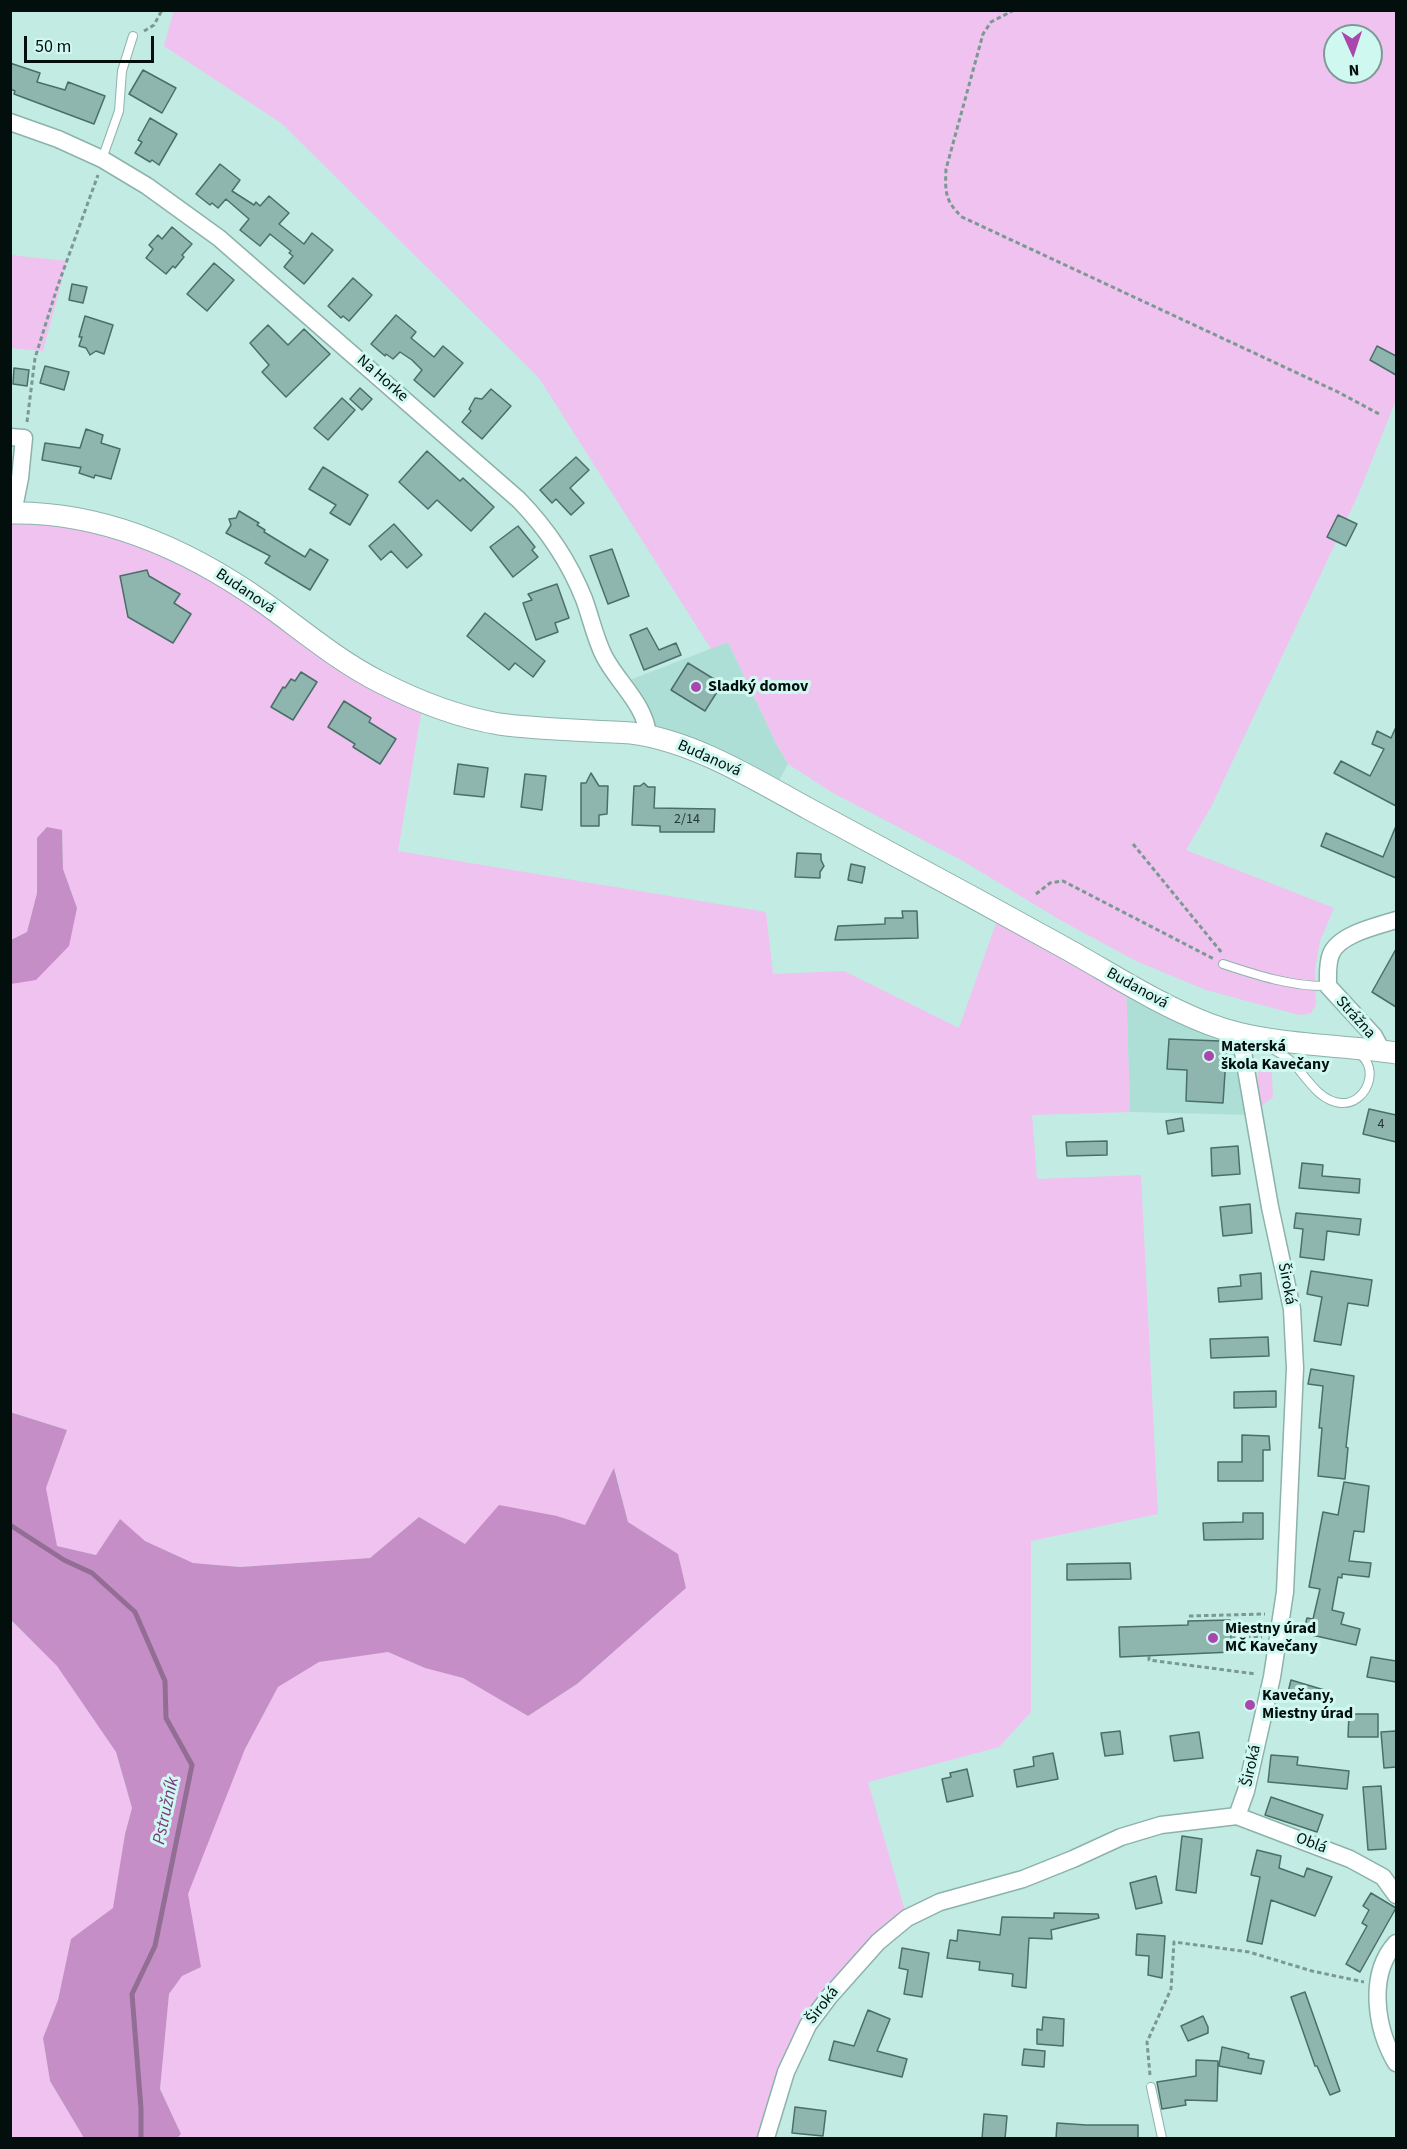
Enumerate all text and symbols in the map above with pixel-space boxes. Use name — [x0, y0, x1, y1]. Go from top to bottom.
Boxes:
scale bar — [27, 24, 158, 62]
north arrow — [1323, 24, 1383, 84]
text: 50 m — [35, 34, 71, 59]
text: N — [1348, 59, 1360, 81]
street label: Na Horke — [352, 351, 412, 407]
street label: Budanová — [212, 565, 278, 619]
place label: Sladký domov — [708, 677, 808, 697]
marker: Sladký domov — [689, 680, 703, 694]
street label: Budanová — [674, 736, 744, 782]
house number: 2/14 — [674, 812, 700, 828]
street label: Budanová — [1103, 964, 1171, 1014]
street label: Strážna — [1331, 993, 1379, 1043]
place label: Materská škola Kavečany — [1221, 1037, 1330, 1075]
marker: Materská škola Kavečany — [1202, 1049, 1216, 1063]
house number: 4 — [1378, 1117, 1384, 1133]
street label: Široká — [1273, 1261, 1299, 1307]
place label: Miestny úrad MČ Kavečany — [1225, 1619, 1318, 1657]
marker: Miestny úrad MČ Kavečany — [1206, 1631, 1220, 1645]
place label: Kavečany, Miestny úrad — [1262, 1686, 1353, 1724]
marker: Kavečany, Miestny úrad — [1243, 1698, 1257, 1712]
street label: Široká — [1238, 1743, 1266, 1789]
water label: Pstružník — [149, 1775, 185, 1847]
street label: Oblá — [1293, 1829, 1329, 1859]
street label: Široká — [802, 1983, 844, 2029]

